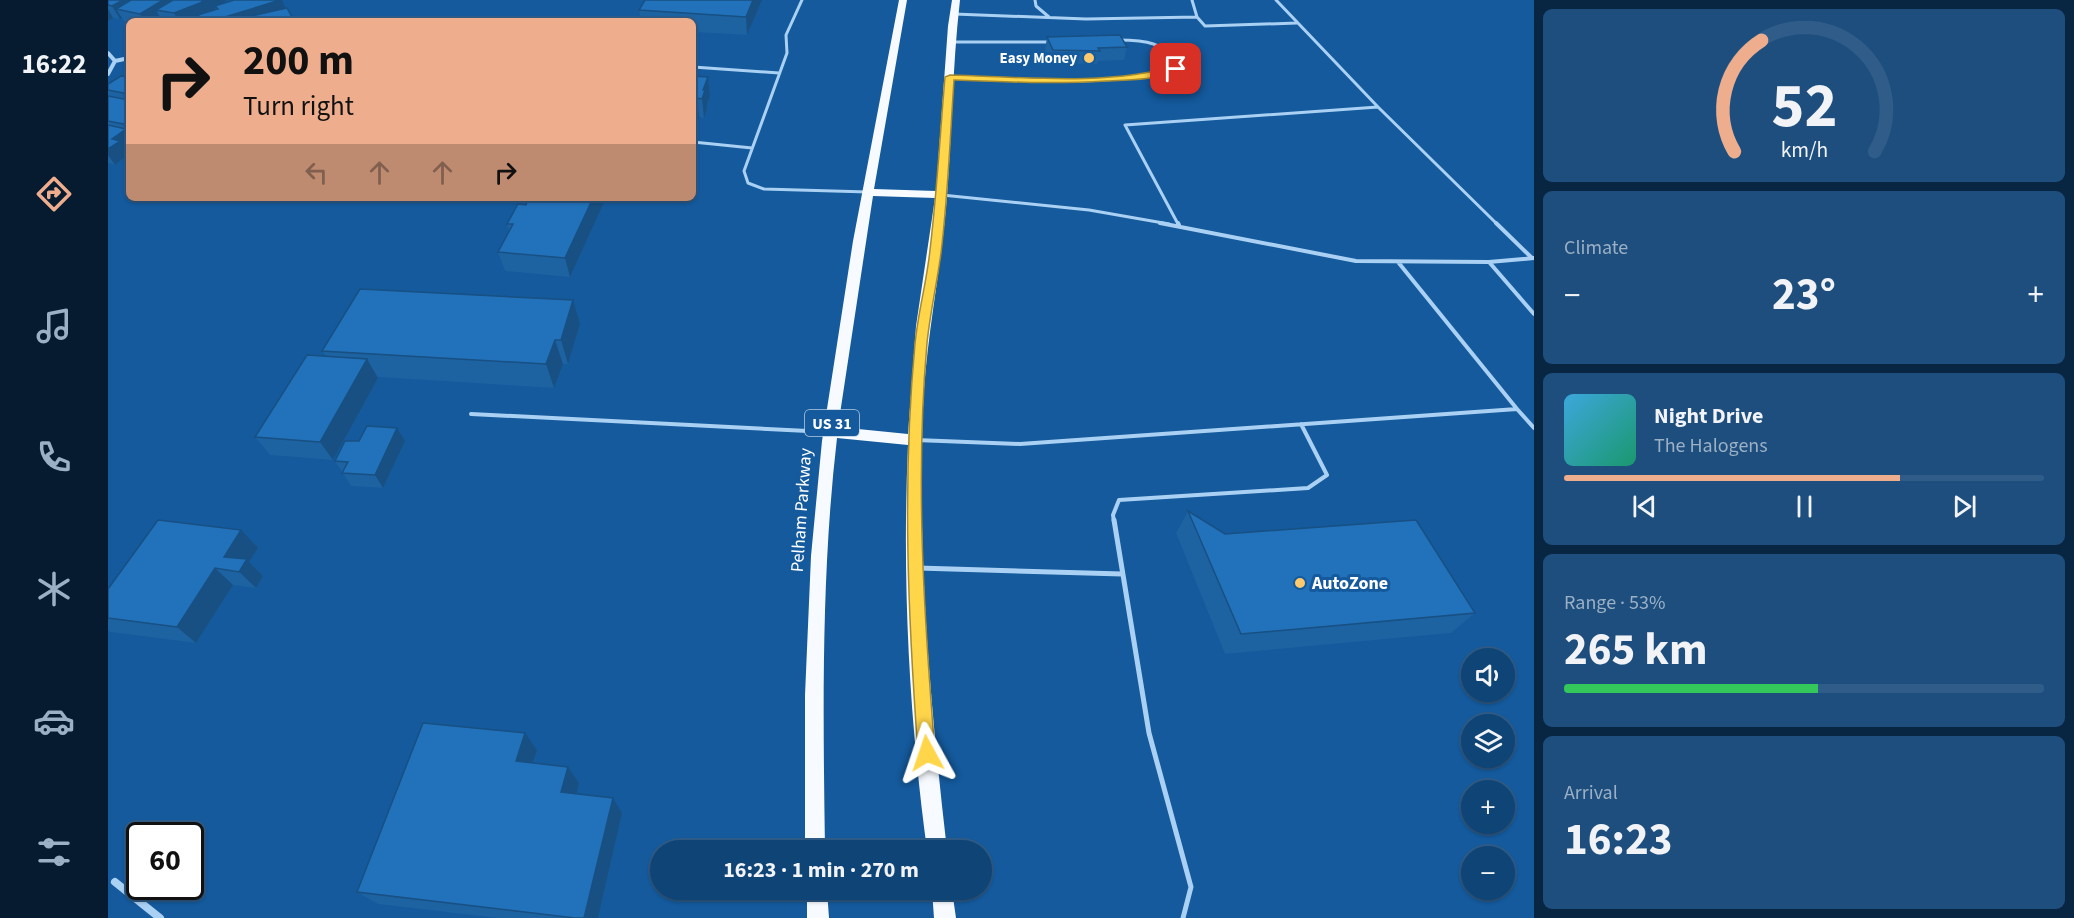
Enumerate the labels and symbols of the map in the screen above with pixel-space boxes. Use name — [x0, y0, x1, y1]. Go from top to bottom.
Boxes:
pin — [1150, 43, 1201, 94]
place label: Easy Money — [1000, 48, 1077, 69]
marker: Easy Money — [1082, 51, 1096, 65]
road number: US 31 — [805, 410, 859, 436]
street label: Pelham Parkway — [785, 446, 818, 573]
place label: AutoZone — [1311, 571, 1388, 596]
marker: AutoZone — [1293, 576, 1307, 590]
position arrow — [895, 721, 959, 785]
speed limit sign: 60 — [126, 822, 204, 900]

